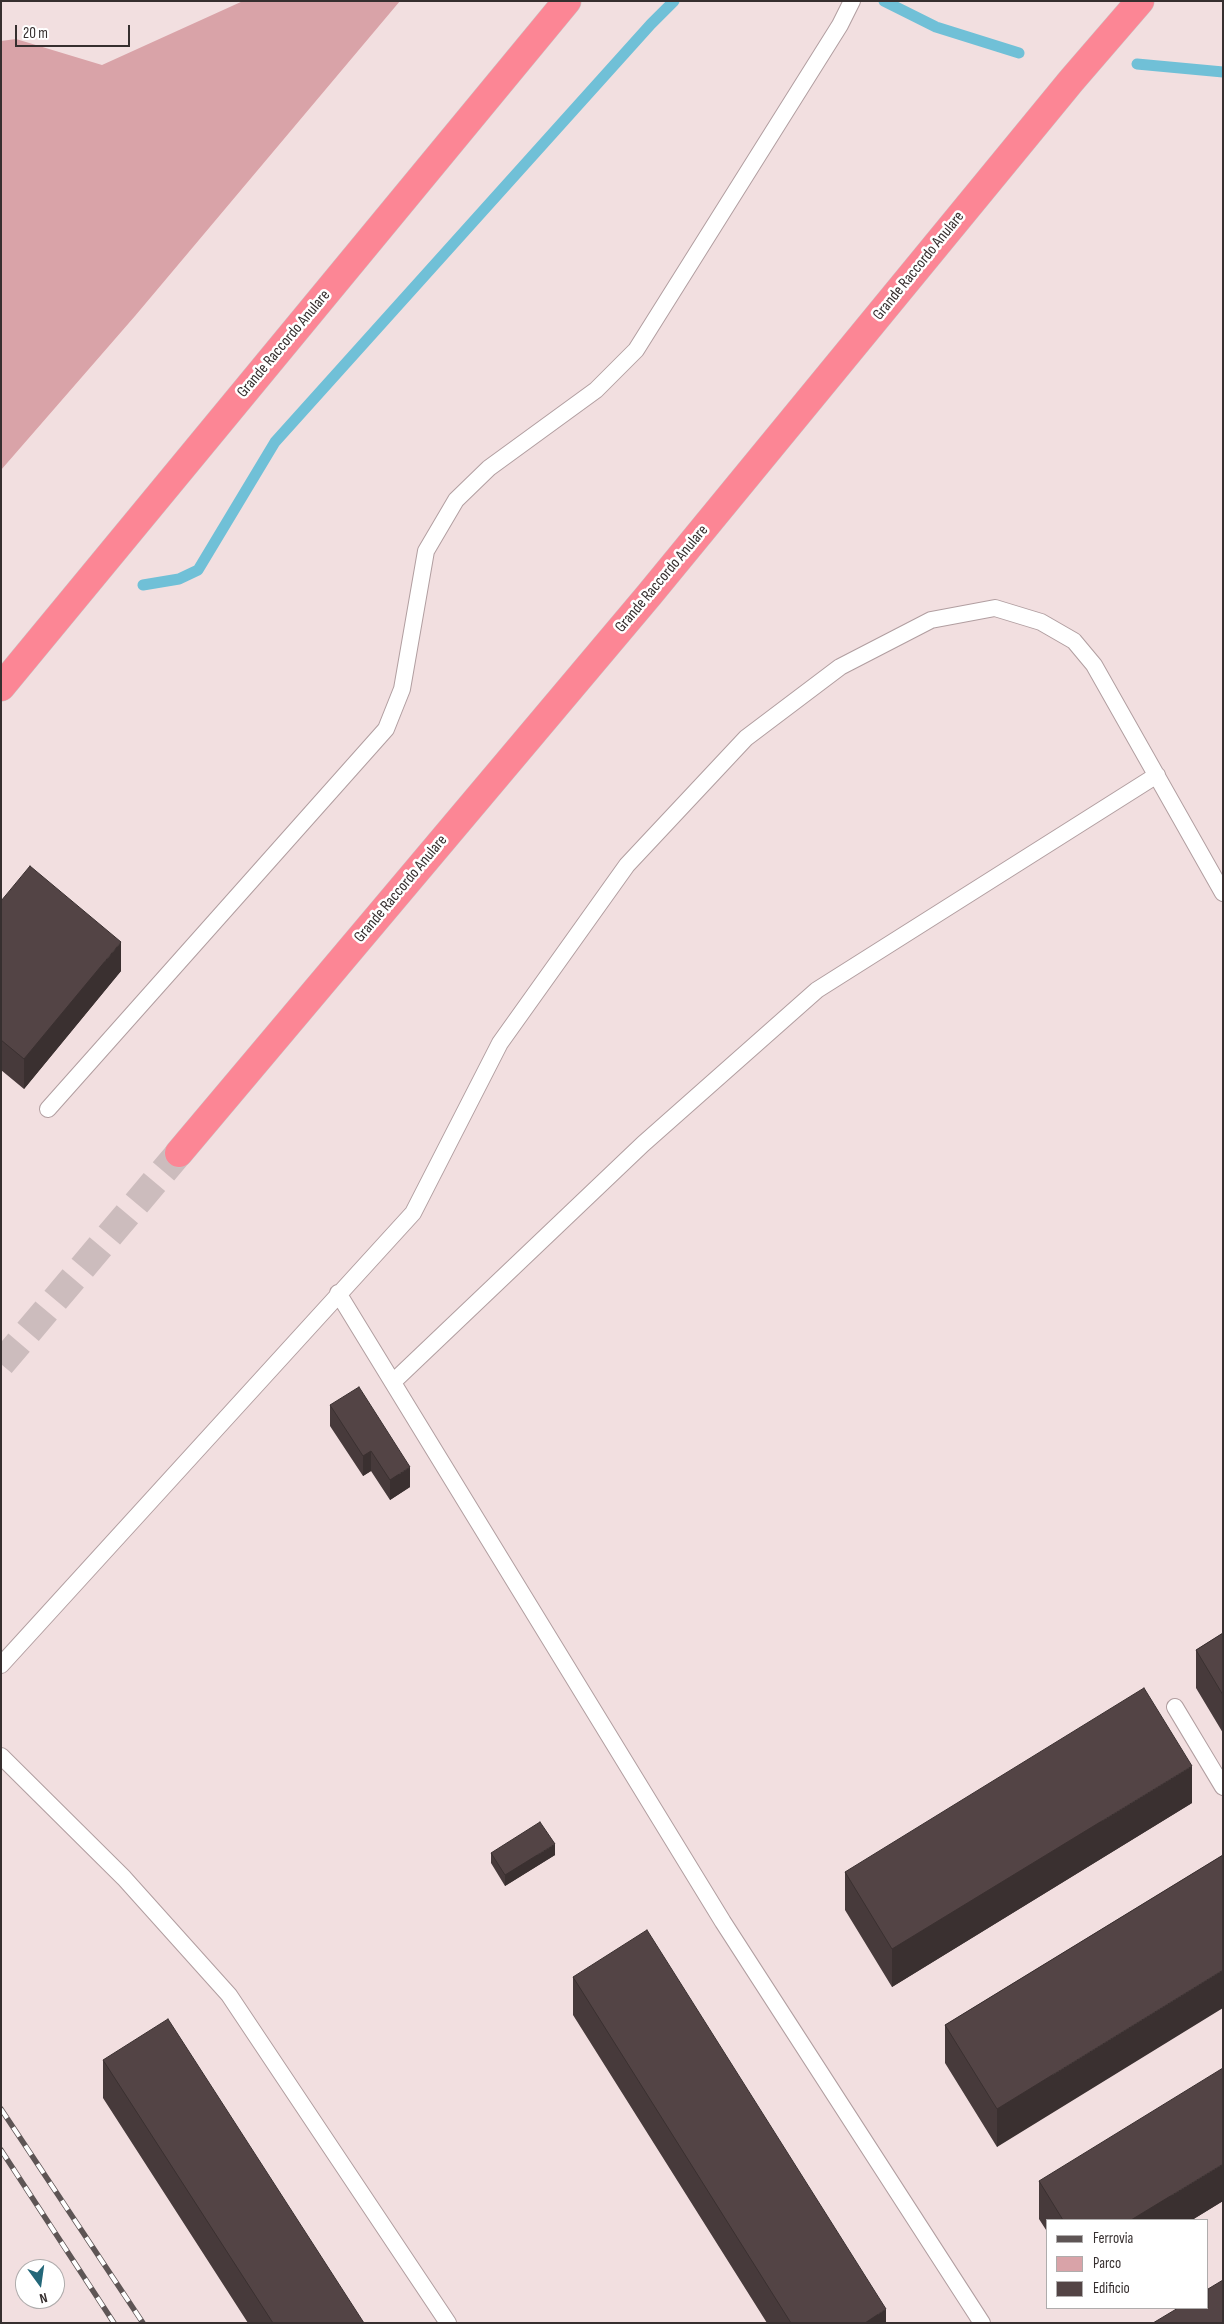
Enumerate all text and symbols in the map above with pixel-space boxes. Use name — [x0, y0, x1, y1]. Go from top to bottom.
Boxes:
scale bar — [18, 15, 132, 47]
text: 20 m — [23, 24, 48, 43]
street label: Grande Raccordo Anulare — [869, 208, 969, 324]
street label: Grande Raccordo Anulare — [233, 286, 335, 402]
street label: Grande Raccordo Anulare — [611, 521, 713, 637]
street label: Grande Raccordo Anulare — [350, 831, 452, 947]
legend — [1046, 2219, 1209, 2309]
text: Ferrovia — [1093, 2229, 1133, 2248]
text: Parco — [1093, 2254, 1121, 2273]
north arrow — [15, 2259, 65, 2309]
text: Edificio — [1093, 2279, 1130, 2298]
text: N — [38, 2289, 49, 2307]

